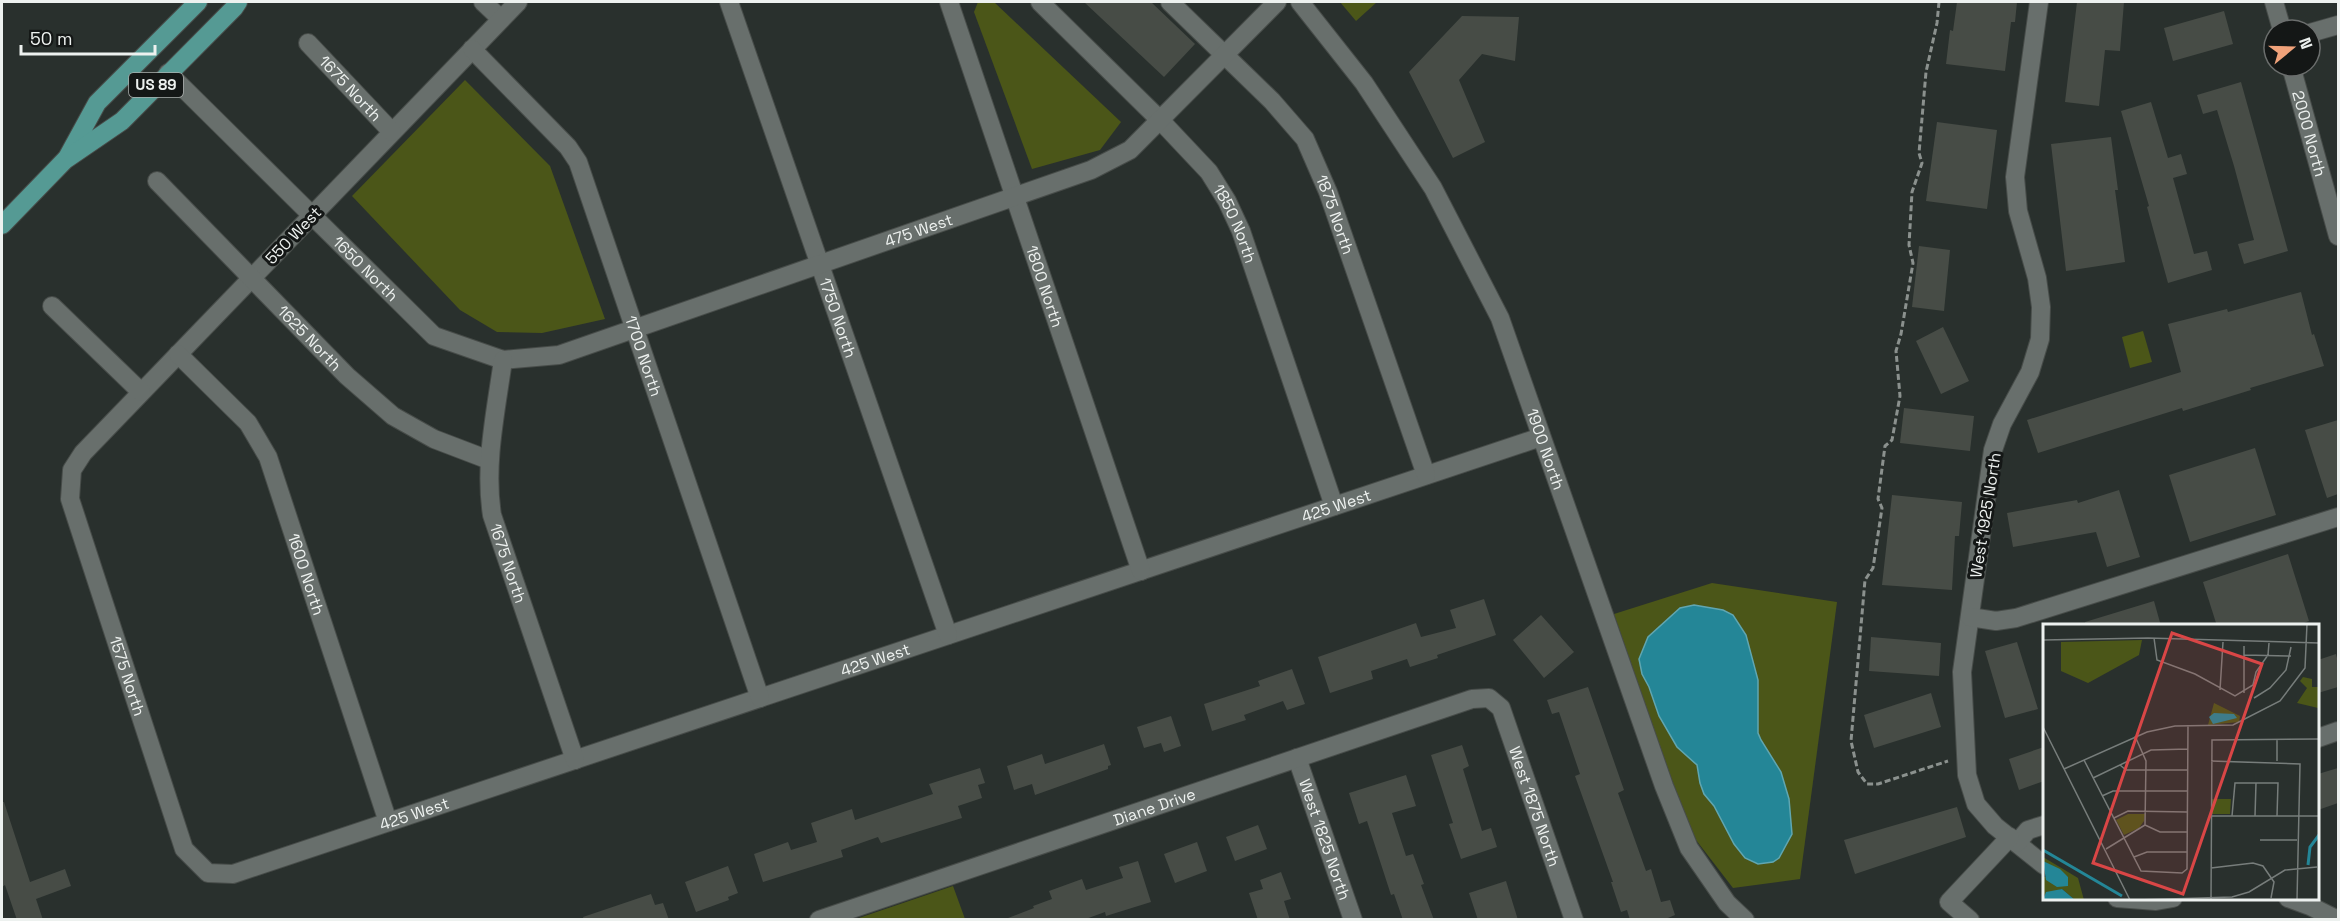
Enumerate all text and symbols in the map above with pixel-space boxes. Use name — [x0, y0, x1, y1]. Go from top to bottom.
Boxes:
scale bar — [21, 18, 154, 56]
north arrow — [2262, 18, 2322, 78]
text: 50 m — [30, 27, 72, 50]
text: N — [2294, 35, 2317, 52]
street label: 1675 North — [314, 51, 386, 126]
road number: US 89 — [129, 73, 183, 97]
street label: 2000 North — [2287, 88, 2331, 179]
street label: 1875 North — [1311, 172, 1359, 257]
street label: 1850 North — [1208, 180, 1261, 266]
street label: 550 West — [261, 202, 326, 269]
street label: 475 West — [882, 209, 956, 252]
street label: 1650 North — [328, 232, 403, 306]
street label: 1800 North — [1021, 243, 1068, 330]
street label: 1750 North — [814, 275, 861, 361]
street label: 1625 North — [273, 301, 346, 375]
street label: 1700 North — [620, 313, 667, 399]
street label: 1900 North — [1522, 406, 1569, 493]
street label: West 1925 North — [1965, 451, 2006, 579]
street label: 425 West — [1299, 485, 1374, 527]
street label: 1675 North — [485, 521, 531, 606]
street label: 1600 North — [283, 531, 329, 618]
inset map — [2043, 624, 2319, 900]
street label: 1575 North — [104, 634, 150, 719]
street label: 425 West — [838, 639, 913, 681]
street label: West 1875 North — [1504, 743, 1565, 869]
street label: West 1825 North — [1294, 776, 1355, 903]
street label: Diane Drive — [1111, 783, 1198, 831]
street label: 425 West — [377, 793, 452, 835]

